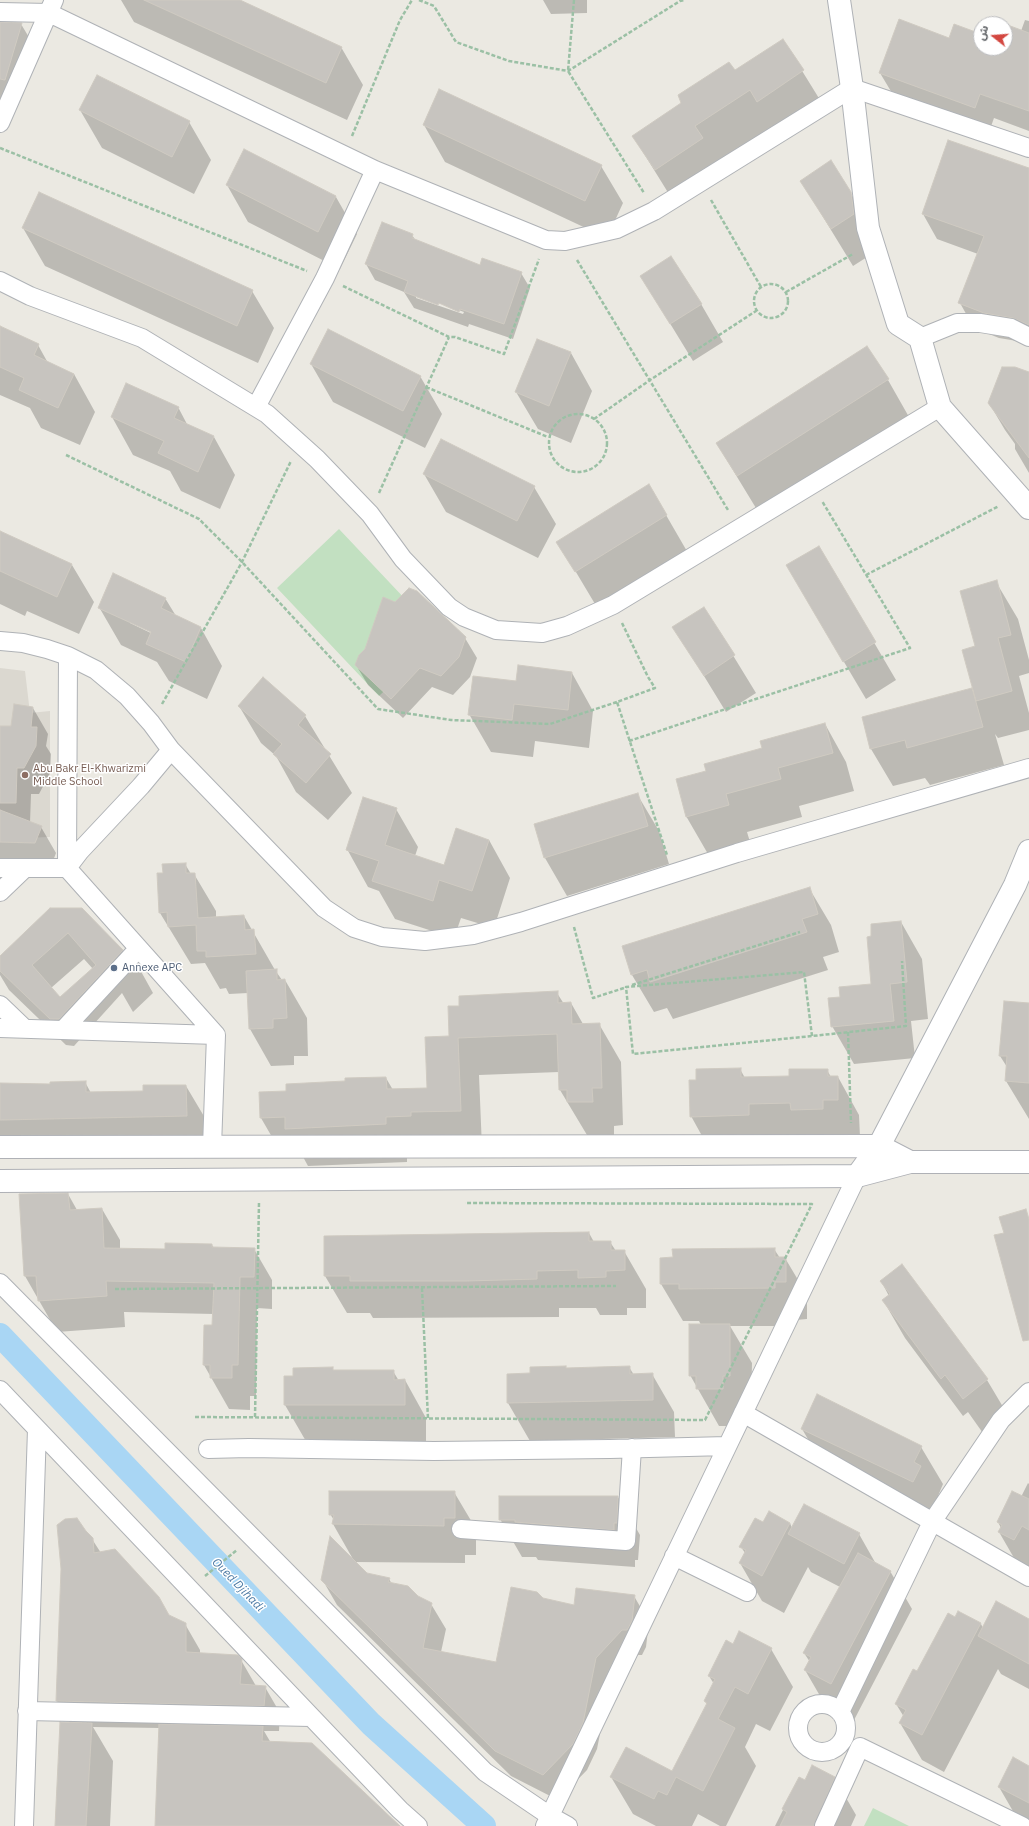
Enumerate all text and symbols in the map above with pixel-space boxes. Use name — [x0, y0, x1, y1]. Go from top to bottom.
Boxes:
north arrow — [973, 16, 1013, 56]
text: ش — [974, 24, 991, 42]
place label: Abu Bakr El-Khwarizmi Middle School — [33, 762, 146, 788]
marker: Abu Bakr El-Khwarizmi Middle School — [20, 770, 30, 780]
place label: Annexe APC — [122, 961, 182, 975]
marker: Annexe APC — [109, 963, 119, 973]
water label: Oued Djihadi — [209, 1555, 267, 1615]

